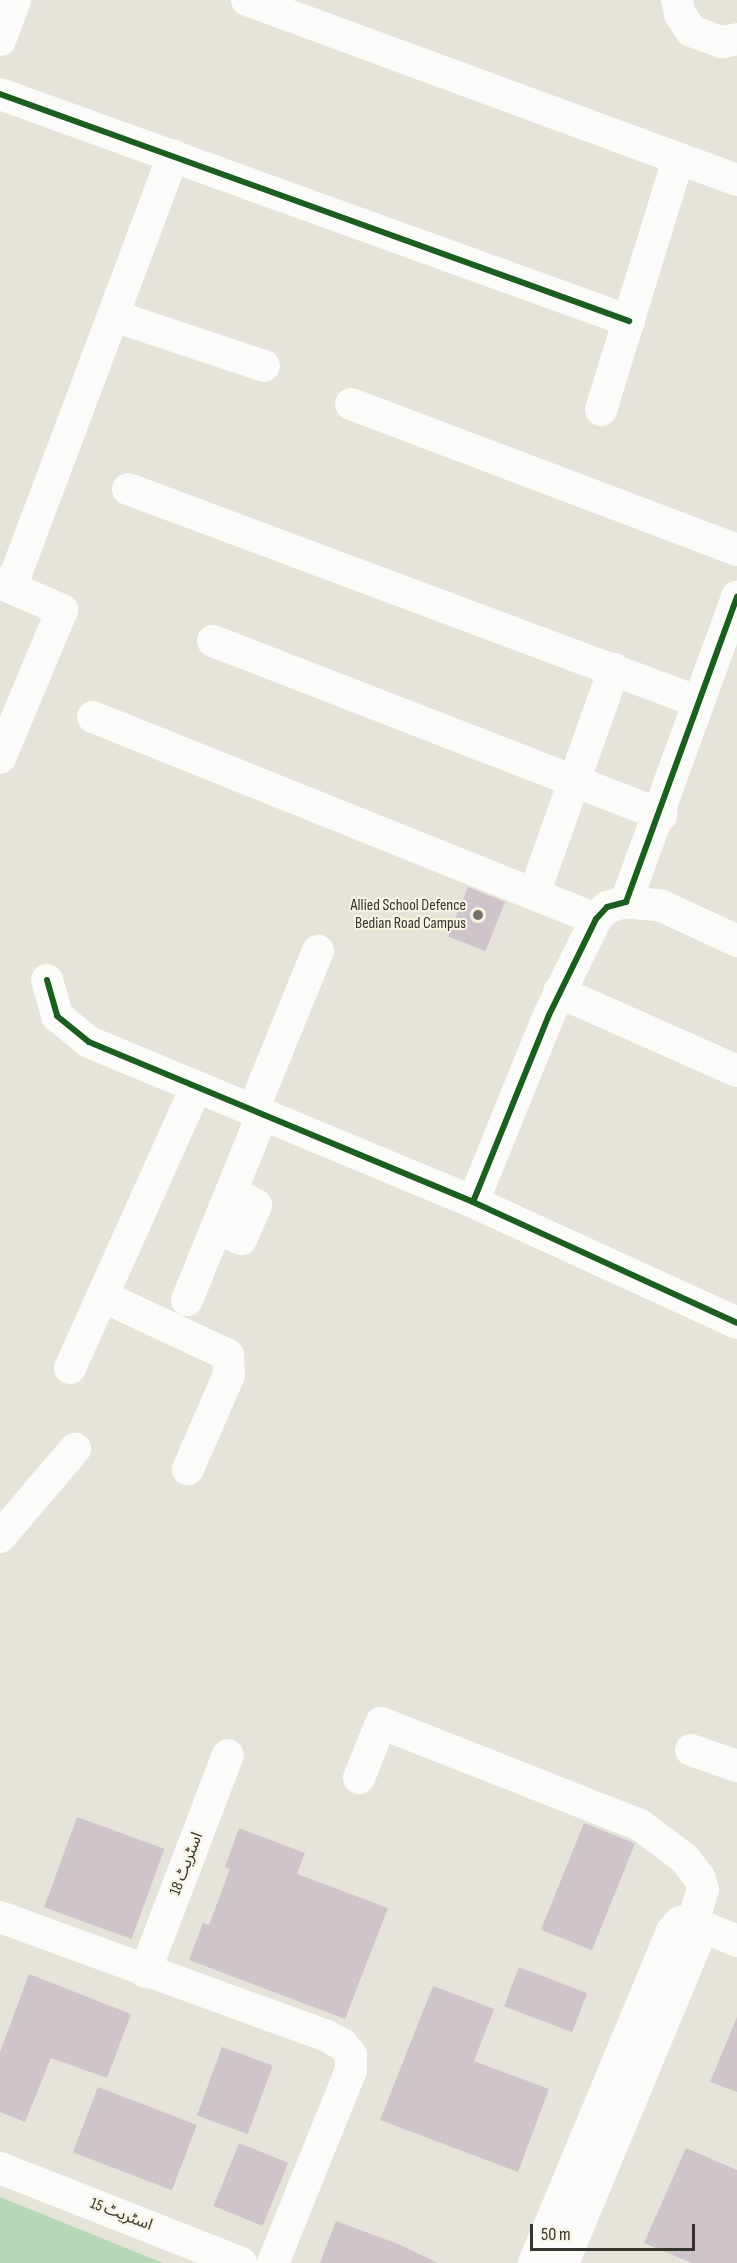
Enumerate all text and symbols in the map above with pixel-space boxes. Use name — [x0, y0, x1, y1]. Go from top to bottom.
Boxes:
place label: Allied School Defence Bedian Road Campus — [351, 896, 466, 934]
marker: Allied School Defence Bedian Road Campus — [471, 908, 485, 922]
street label: اسٹریٹ 18 — [166, 1830, 208, 1898]
street label: اسٹریٹ 15 — [87, 2194, 155, 2236]
scale bar — [533, 2212, 698, 2250]
text: 50 m — [541, 2224, 571, 2245]

